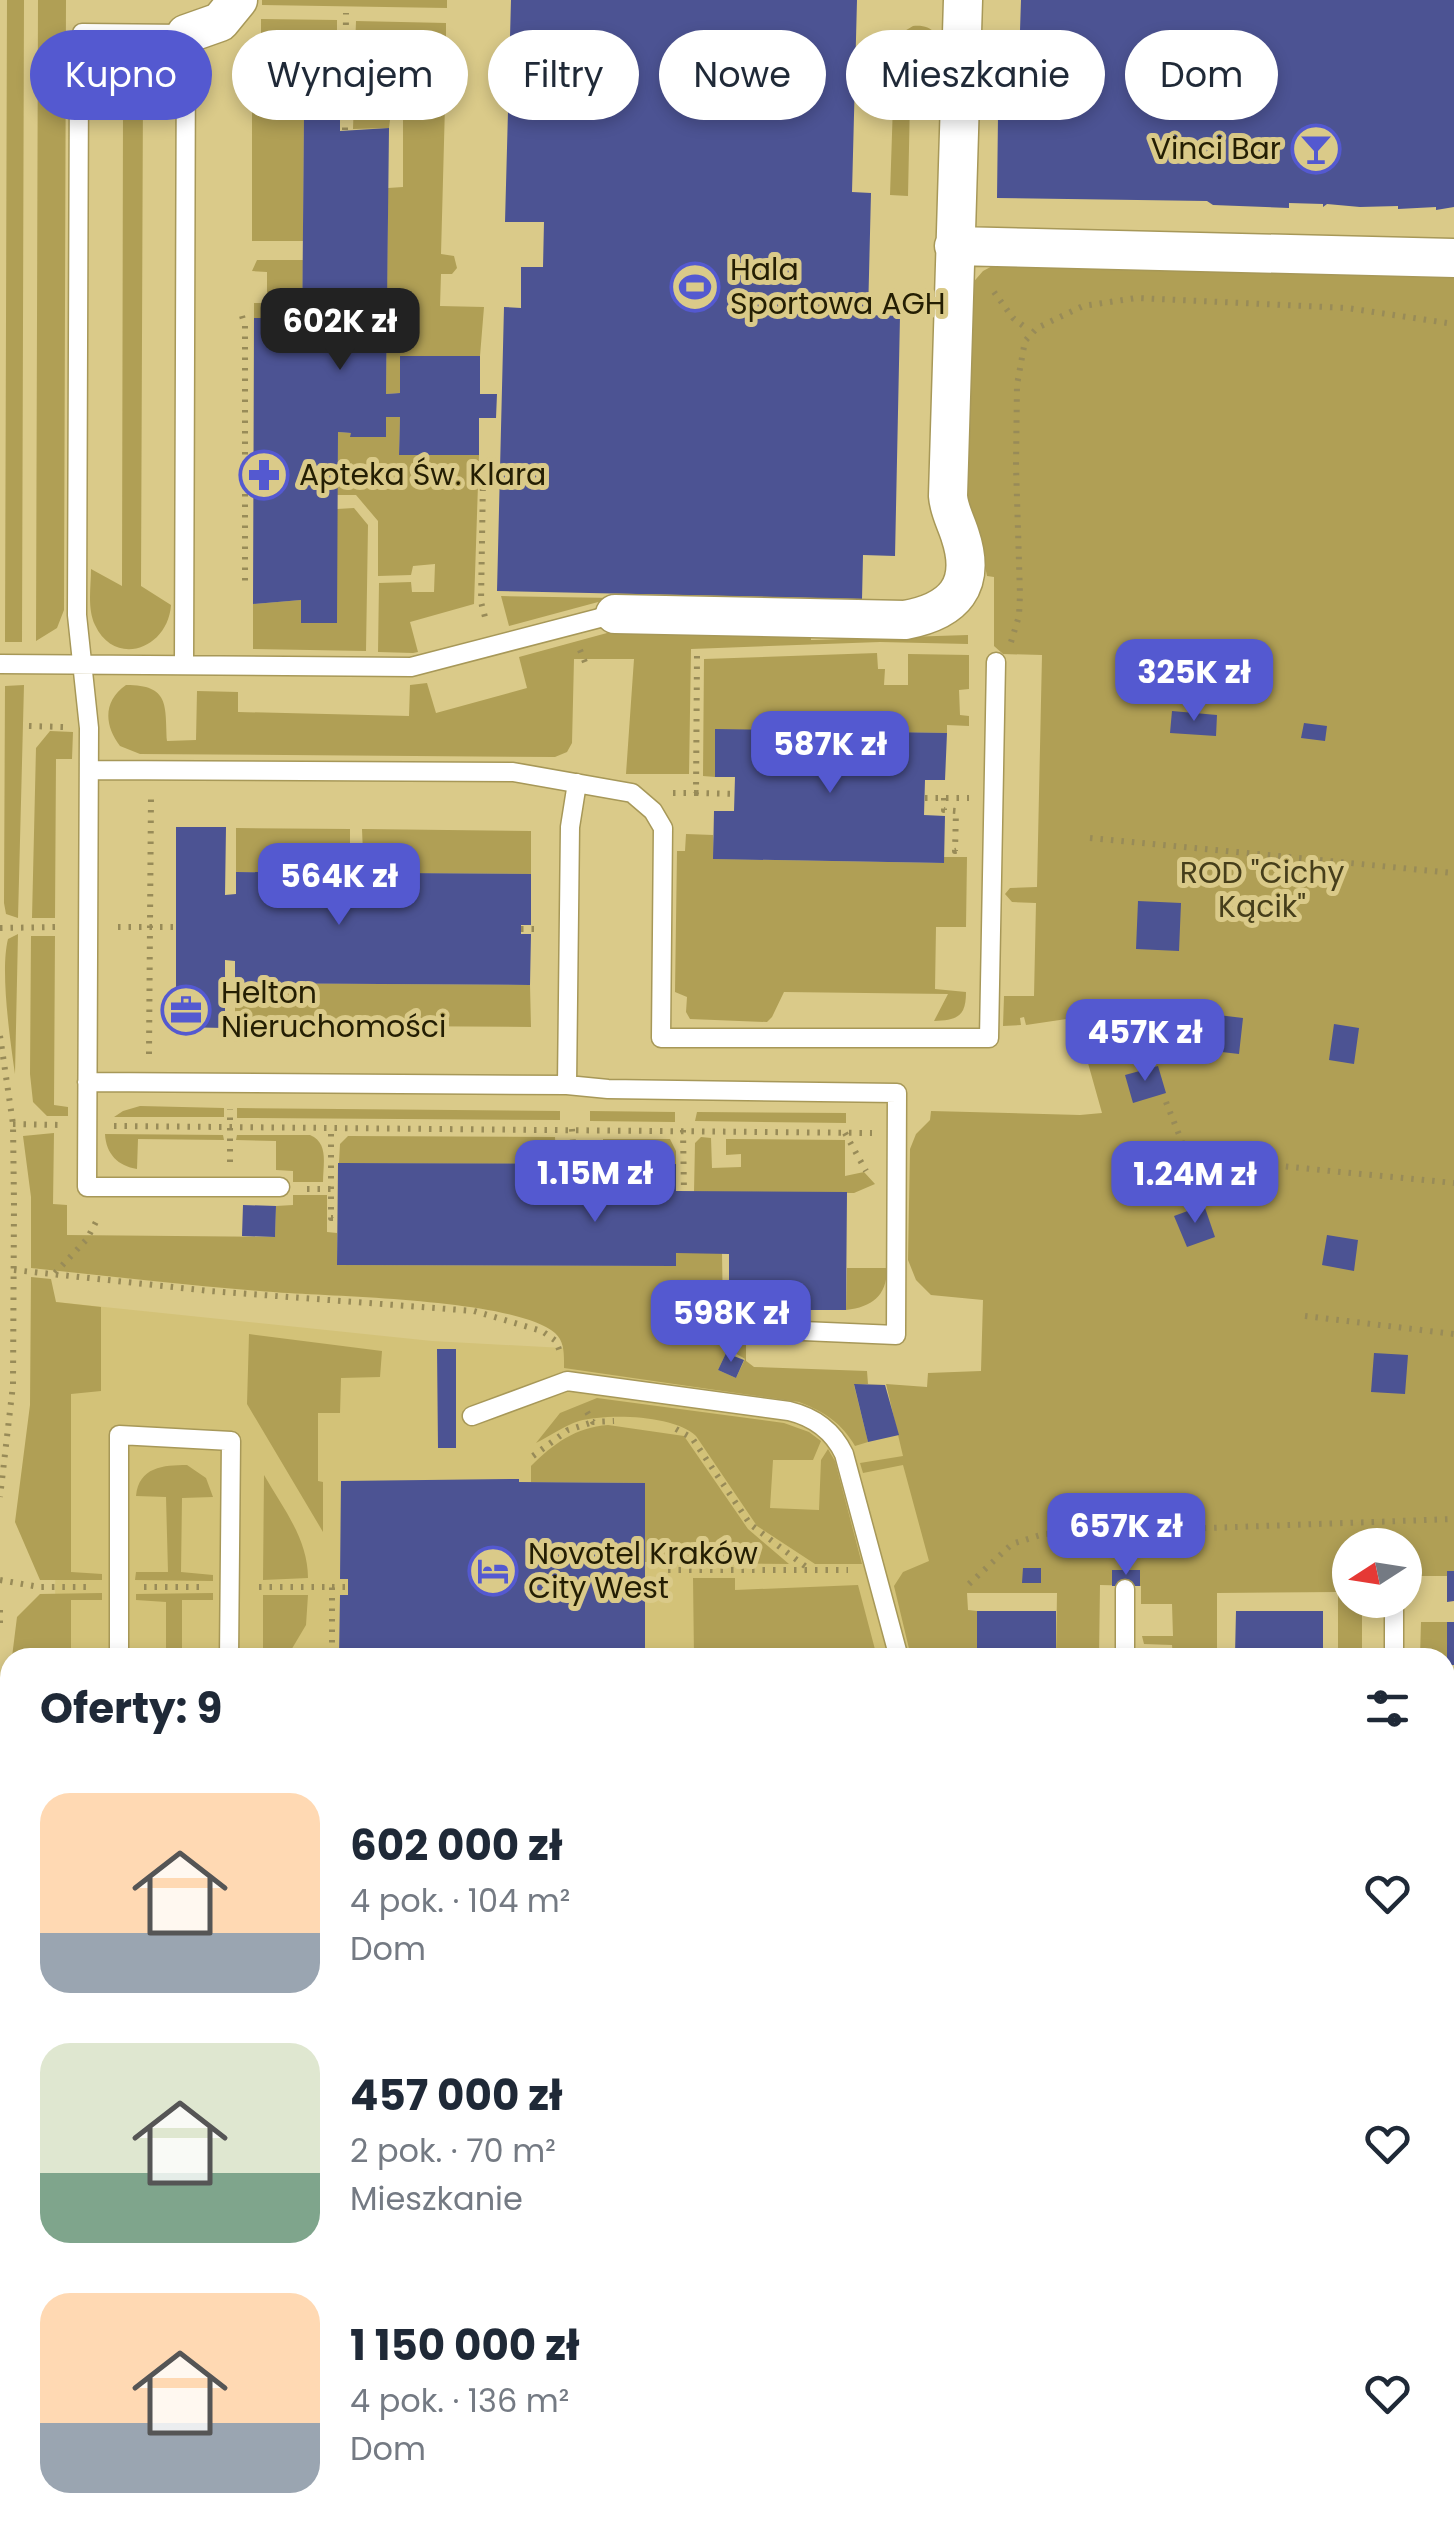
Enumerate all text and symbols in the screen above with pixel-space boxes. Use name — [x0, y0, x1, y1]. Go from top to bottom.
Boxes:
chip: Kupno — [30, 30, 212, 120]
chip: Wynajem — [232, 30, 468, 120]
chip: Filtry — [488, 30, 639, 120]
chip: Nowe — [659, 30, 826, 120]
chip: Mieszkanie — [846, 30, 1105, 120]
chip: Dom — [1125, 30, 1278, 120]
bar icon: Vinci Bar — [1290, 123, 1342, 175]
place label: Vinci Bar — [1151, 127, 1281, 170]
place label: Hala Sportowa AGH — [730, 248, 946, 325]
sports icon: Hala Sportowa AGH — [669, 261, 721, 313]
pin: 602K zł — [248, 288, 432, 373]
text: 602K zł — [283, 298, 397, 343]
pharmacy icon: Apteka Św. Klara — [238, 449, 290, 501]
place label: Apteka Św. Klara — [299, 453, 546, 496]
pin: 325K zł — [1102, 639, 1286, 724]
text: 325K zł — [1137, 649, 1251, 694]
pin: 587K zł — [738, 711, 922, 796]
text: 587K zł — [773, 721, 887, 766]
pin: 564K zł — [247, 843, 431, 928]
park label: ROD "Cichy Kącik" — [1180, 851, 1344, 928]
text: 564K zł — [280, 853, 398, 898]
place label: Helton Nieruchomości — [221, 971, 446, 1048]
office icon: Helton Nieruchomości — [160, 984, 212, 1036]
pin: 457K zł — [1053, 999, 1237, 1084]
text: 457K zł — [1088, 1009, 1202, 1054]
pin: 1.15M zł — [492, 1140, 698, 1225]
pin: 1.24M zł — [1092, 1141, 1298, 1226]
text: 1.15M zł — [537, 1150, 653, 1195]
text: 1.24M zł — [1133, 1151, 1257, 1196]
pin: 598K zł — [639, 1280, 823, 1365]
text: 598K zł — [673, 1290, 789, 1335]
pin: 657K zł — [1034, 1493, 1218, 1578]
text: 657K zł — [1069, 1503, 1183, 1548]
north arrow — [1332, 1528, 1422, 1618]
map controls — [1332, 1528, 1422, 1618]
place label: Novotel Kraków City West — [528, 1532, 758, 1609]
hotel icon: Novotel Kraków City West — [467, 1545, 519, 1597]
text: Oferty: 9 — [40, 1679, 222, 1738]
icon: filters — [1360, 1681, 1415, 1736]
text: 602 000 zł — [350, 1816, 562, 1875]
icon: home — [120, 1833, 240, 1953]
icon: heart — [1360, 1866, 1415, 1921]
text: 4 pok. · 104 m² — [350, 1878, 570, 1923]
text: Dom — [350, 1926, 426, 1971]
text: 457 000 zł — [350, 2066, 562, 2125]
icon: home — [120, 2083, 240, 2203]
icon: heart — [1360, 2116, 1415, 2171]
text: 2 pok. · 70 m² — [350, 2128, 556, 2173]
text: Mieszkanie — [350, 2176, 523, 2221]
text: 1 150 000 zł — [350, 2316, 579, 2375]
icon: home — [120, 2333, 240, 2453]
icon: heart — [1360, 2366, 1415, 2421]
text: 4 pok. · 136 m² — [350, 2378, 569, 2423]
text: Dom — [350, 2426, 426, 2471]

